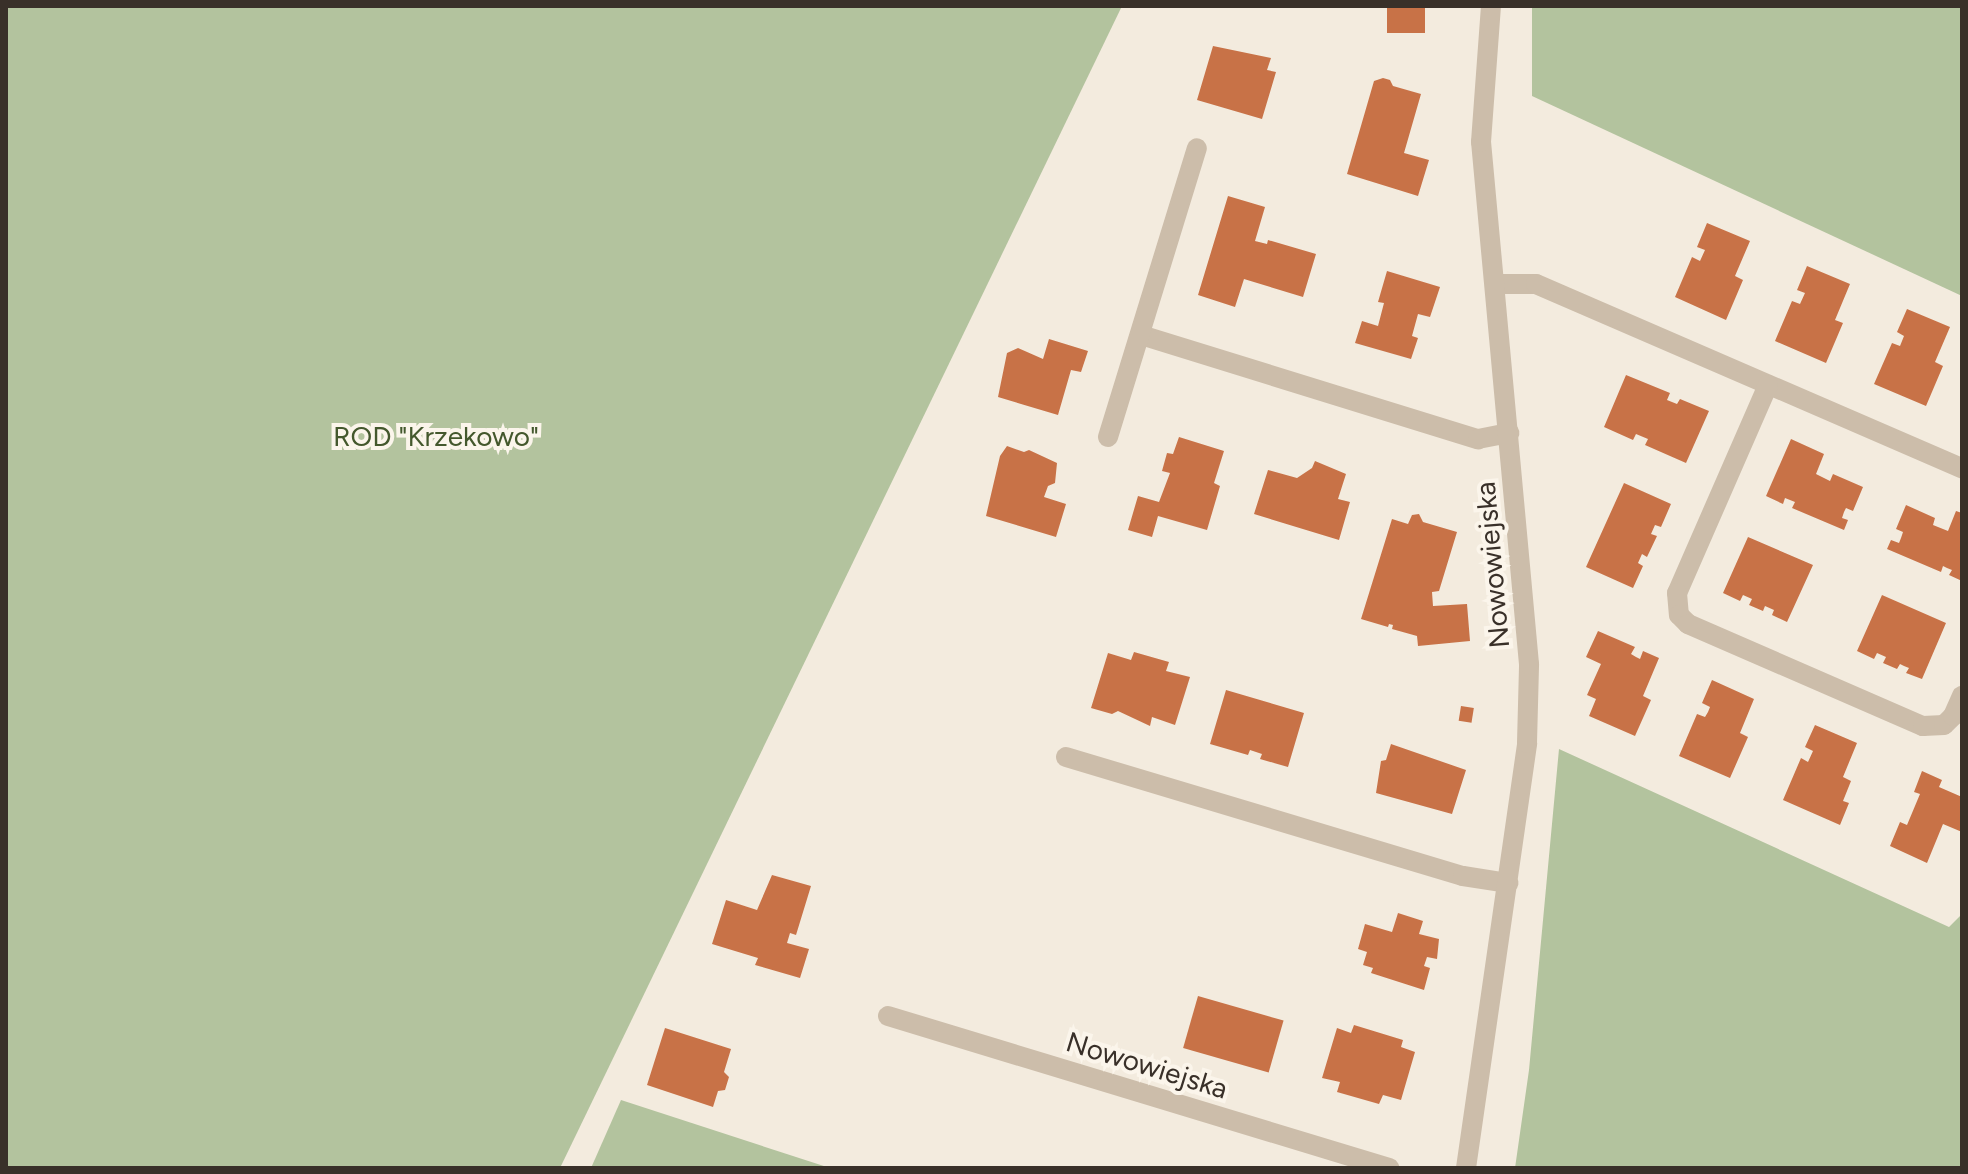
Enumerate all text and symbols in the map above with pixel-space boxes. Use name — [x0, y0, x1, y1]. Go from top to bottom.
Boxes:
park label: ROD "Krzekowo" — [333, 419, 539, 453]
street label: Nowowiejska — [1468, 480, 1516, 650]
street label: Nowowiejska — [1062, 1025, 1232, 1105]

